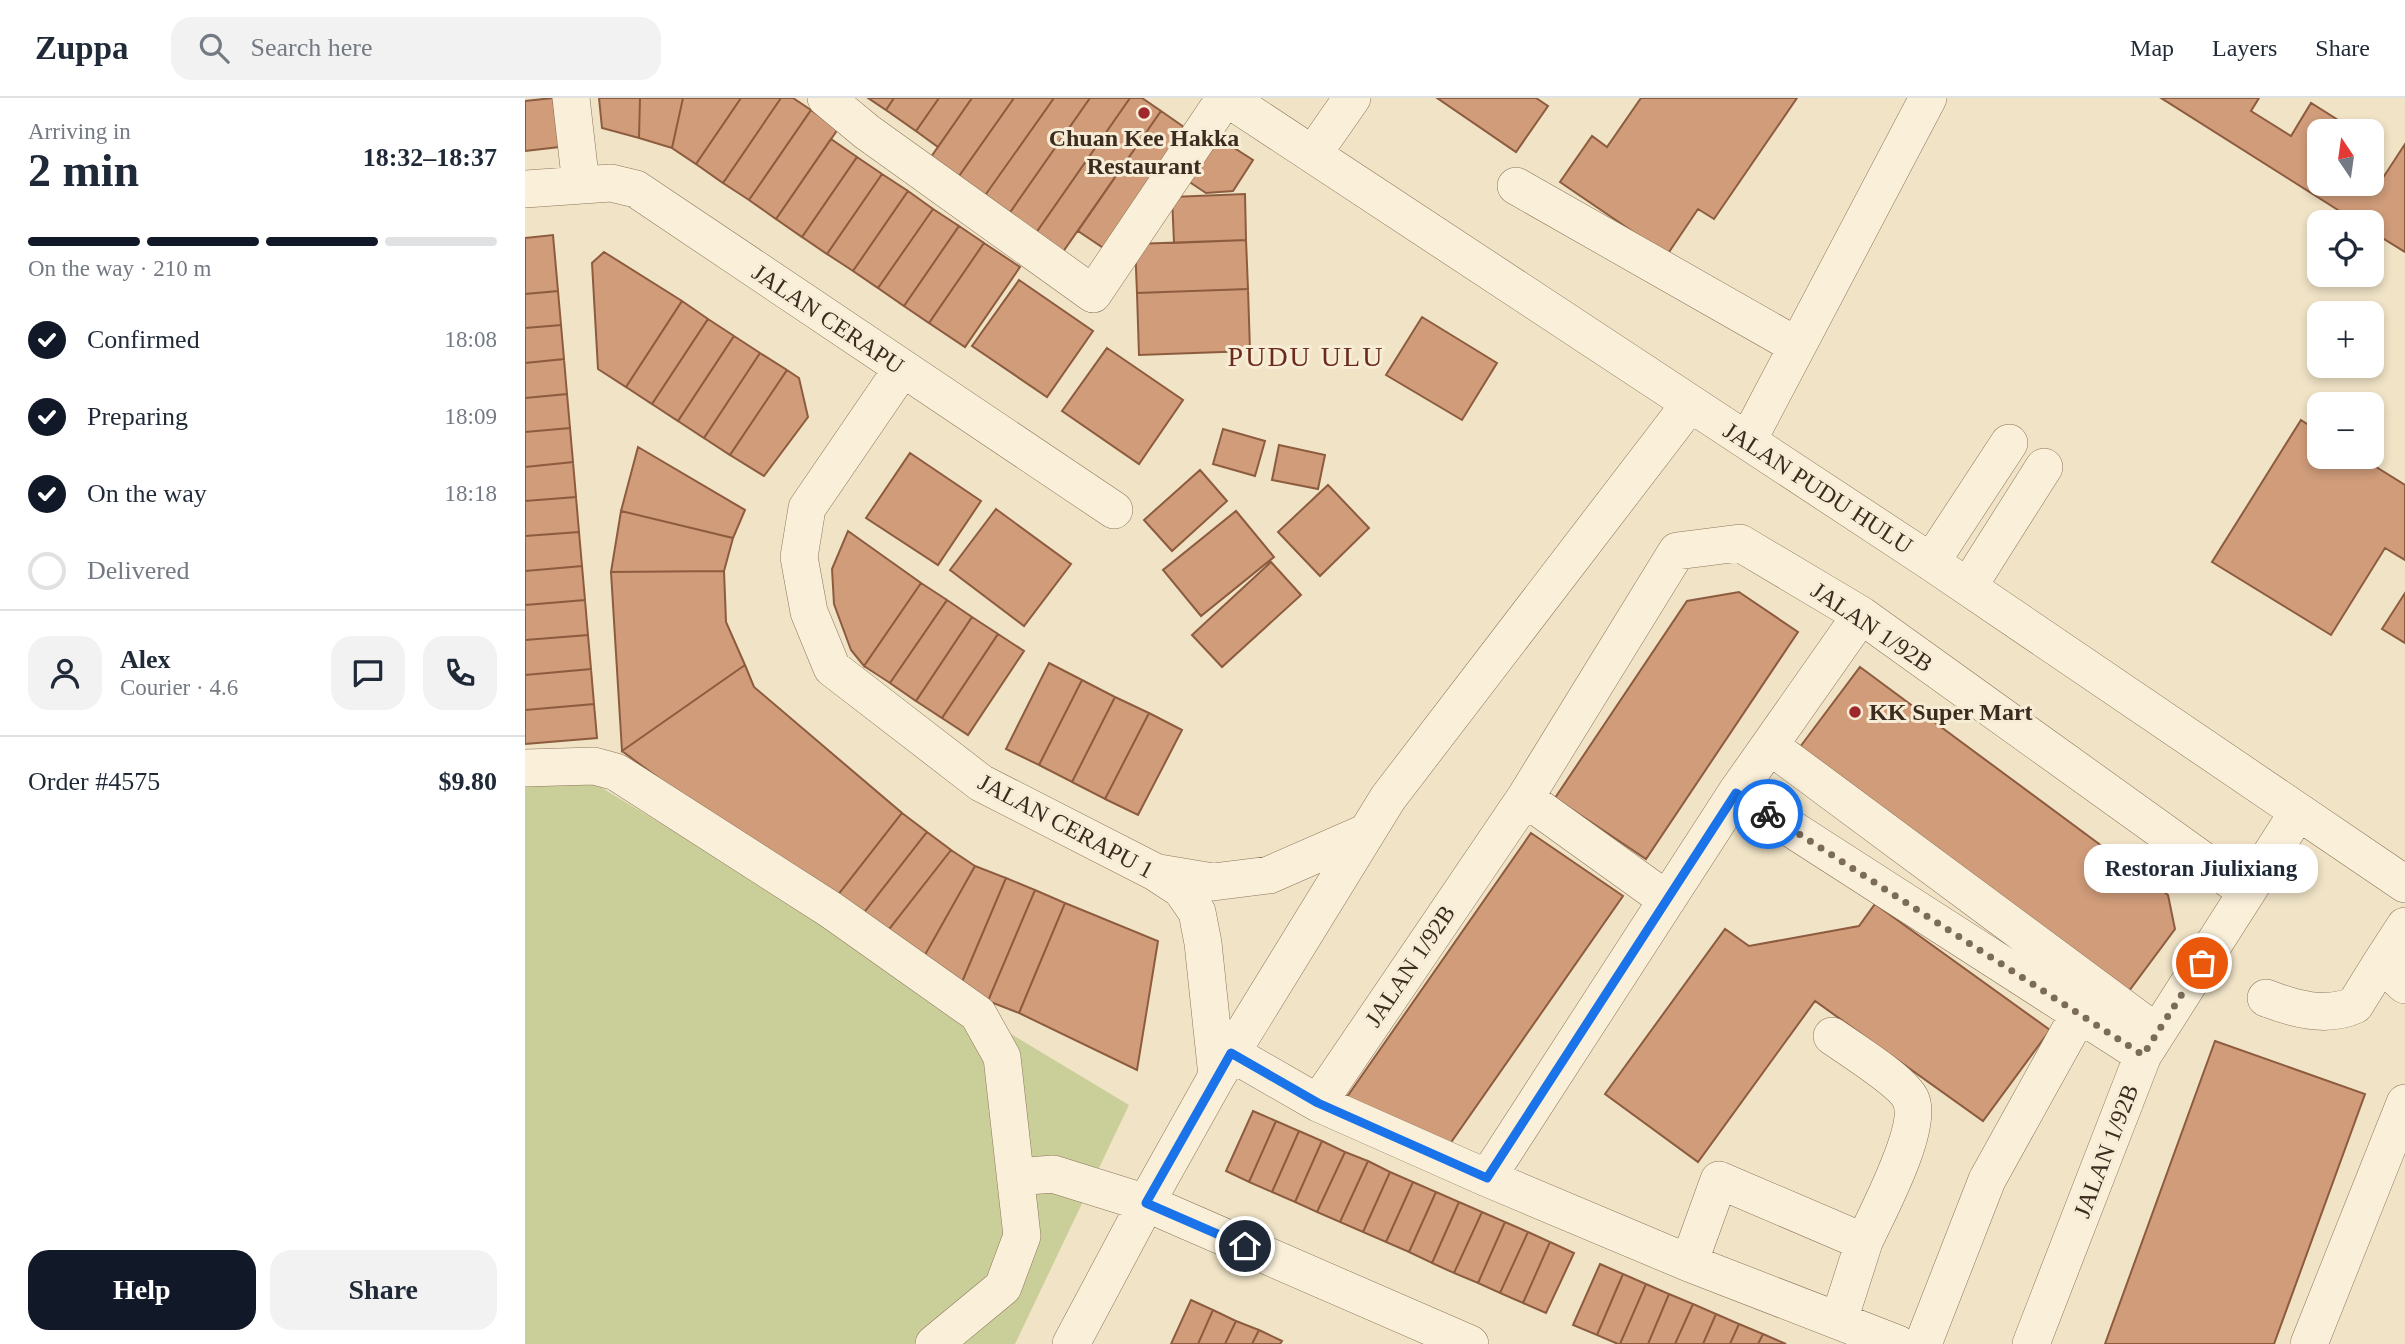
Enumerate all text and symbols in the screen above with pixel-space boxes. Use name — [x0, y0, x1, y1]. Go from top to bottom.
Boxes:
search box — [171, 17, 661, 80]
icon: search — [195, 29, 233, 67]
text: Zuppa — [35, 30, 129, 66]
text: Search here — [251, 33, 373, 62]
text: Map — [2130, 35, 2174, 61]
text: Layers — [2212, 35, 2277, 61]
text: Share — [2315, 35, 2370, 61]
marker: Chuan Kee Hakka Restaurant — [1136, 105, 1152, 121]
text: Arriving in — [28, 119, 131, 144]
north arrow — [2307, 119, 2383, 196]
map controls — [2307, 119, 2384, 469]
place label: Chuan Kee Hakka Restaurant — [1049, 125, 1239, 179]
text: 18:32–18:37 — [363, 143, 497, 172]
text: 2 min — [28, 145, 139, 196]
button: locate — [2307, 210, 2384, 287]
text: On the way · 210 m — [28, 256, 211, 281]
street label: JALAN CERAPU — [747, 259, 909, 379]
button: + — [2307, 301, 2384, 378]
icon: check — [28, 321, 66, 359]
text: Confirmed — [87, 325, 200, 354]
text: 18:08 — [445, 327, 497, 352]
district label: PUDU ULU — [1228, 341, 1384, 372]
button: − — [2307, 392, 2384, 469]
icon: check — [28, 398, 66, 436]
text: Preparing — [87, 402, 188, 431]
text: 18:09 — [445, 404, 497, 429]
street label: JALAN PUDU HULU — [1719, 417, 1917, 559]
icon: check — [28, 475, 66, 513]
text: On the way — [87, 479, 207, 508]
text: 18:18 — [445, 481, 497, 506]
text: Delivered — [87, 556, 190, 585]
street label: JALAN 1/92B — [1806, 577, 1938, 677]
button: person — [28, 636, 102, 710]
button: chat — [331, 636, 405, 710]
button: phone — [423, 636, 497, 710]
text: Alex — [120, 645, 171, 674]
text: Courier · 4.6 — [120, 675, 238, 700]
place label: KK Super Mart — [1869, 699, 2033, 725]
marker: KK Super Mart — [1847, 704, 1863, 720]
text: Order #4575 — [28, 767, 160, 796]
text: $9.80 — [439, 767, 497, 796]
street label: JALAN CERAPU 1 — [974, 769, 1158, 883]
courier — [1733, 779, 1803, 849]
icon: bike — [1749, 795, 1787, 833]
callout: Restoran Jiulixiang — [2085, 844, 2319, 893]
text: Restoran Jiulixiang — [2105, 856, 2297, 881]
street label: JALAN 1/92B — [1360, 900, 1460, 1032]
pin — [2172, 933, 2232, 993]
icon: bag — [2183, 944, 2221, 982]
street label: JALAN 1/92B — [2069, 1081, 2143, 1221]
pin — [1215, 1216, 1275, 1276]
icon: home — [1226, 1227, 1264, 1265]
button: Help — [28, 1250, 256, 1330]
button: Share — [270, 1250, 497, 1330]

